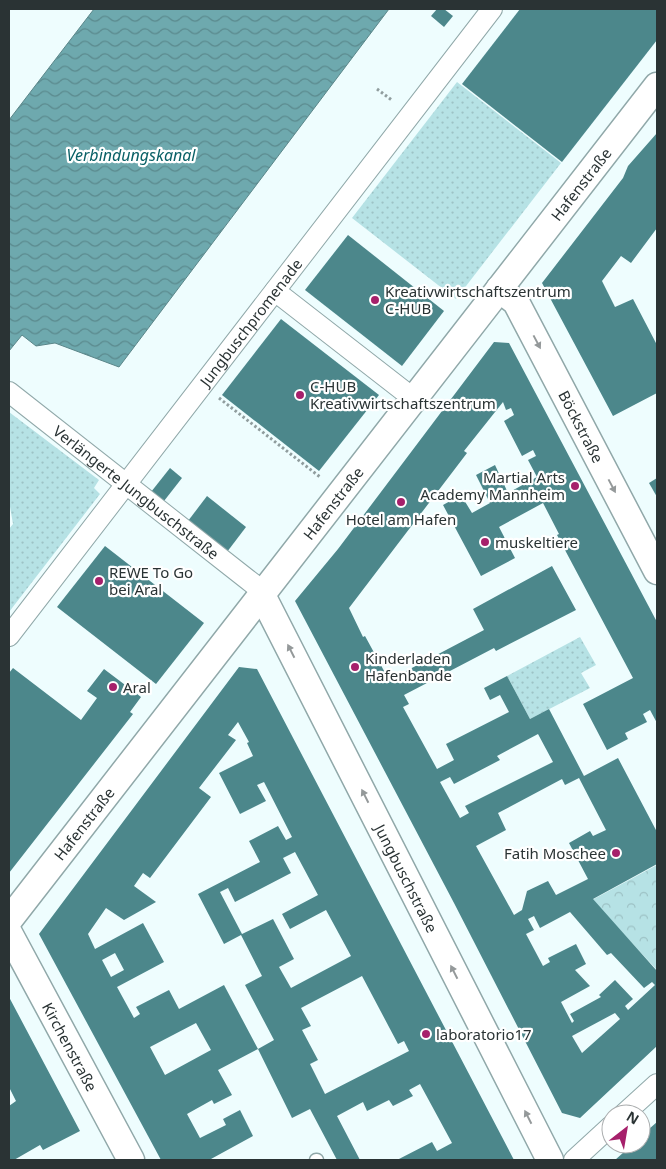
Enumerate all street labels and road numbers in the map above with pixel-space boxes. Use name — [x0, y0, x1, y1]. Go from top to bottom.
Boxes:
street label: Hafenstraße — [546, 143, 616, 225]
street label: Jungbuschpromenade — [194, 254, 306, 392]
street label: Böckstraße — [554, 387, 608, 466]
street label: Verlängerte Jungbuschstraße — [49, 421, 223, 563]
street label: Hafenstraße — [298, 462, 368, 544]
street label: Hafenstraße — [49, 783, 119, 864]
street label: Jungbuschstraße — [370, 819, 442, 936]
street label: Kirchenstraße — [38, 999, 102, 1095]

